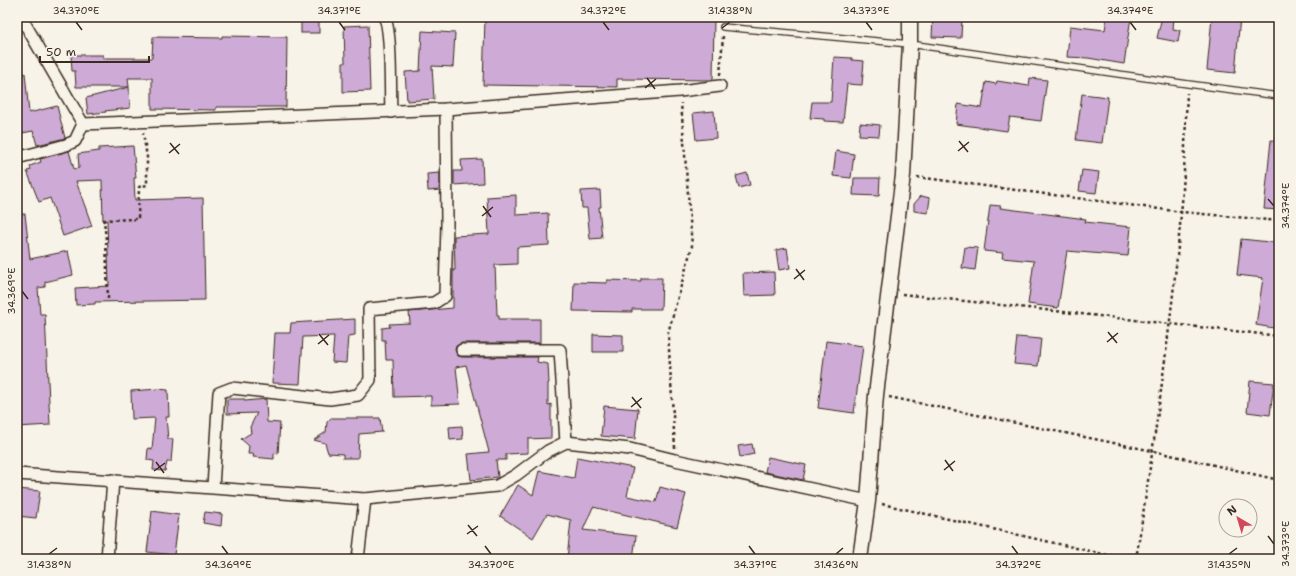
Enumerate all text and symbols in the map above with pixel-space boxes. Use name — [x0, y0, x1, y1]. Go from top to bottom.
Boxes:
text: 34.370°E — [53, 4, 99, 17]
text: 34.371°E — [317, 4, 361, 17]
text: 34.372°E — [580, 4, 626, 17]
text: 31.438°N — [708, 4, 752, 17]
text: 34.373°E — [843, 4, 889, 17]
text: 34.374°E — [1107, 4, 1153, 17]
scale bar — [40, 38, 149, 64]
text: 50 m — [46, 44, 76, 60]
text: 34.374°E — [1279, 183, 1292, 229]
text: 34.369°E — [5, 268, 18, 314]
north arrow — [1218, 498, 1258, 538]
text: N — [1224, 502, 1240, 519]
text: 34.373°E — [1279, 521, 1292, 567]
text: 31.438°N — [27, 558, 71, 571]
text: 34.369°E — [205, 558, 251, 571]
text: 34.370°E — [468, 558, 514, 571]
text: 34.371°E — [733, 558, 777, 571]
text: 31.436°N — [814, 558, 858, 571]
text: 34.372°E — [995, 558, 1041, 571]
text: 31.435°N — [1207, 558, 1251, 571]

